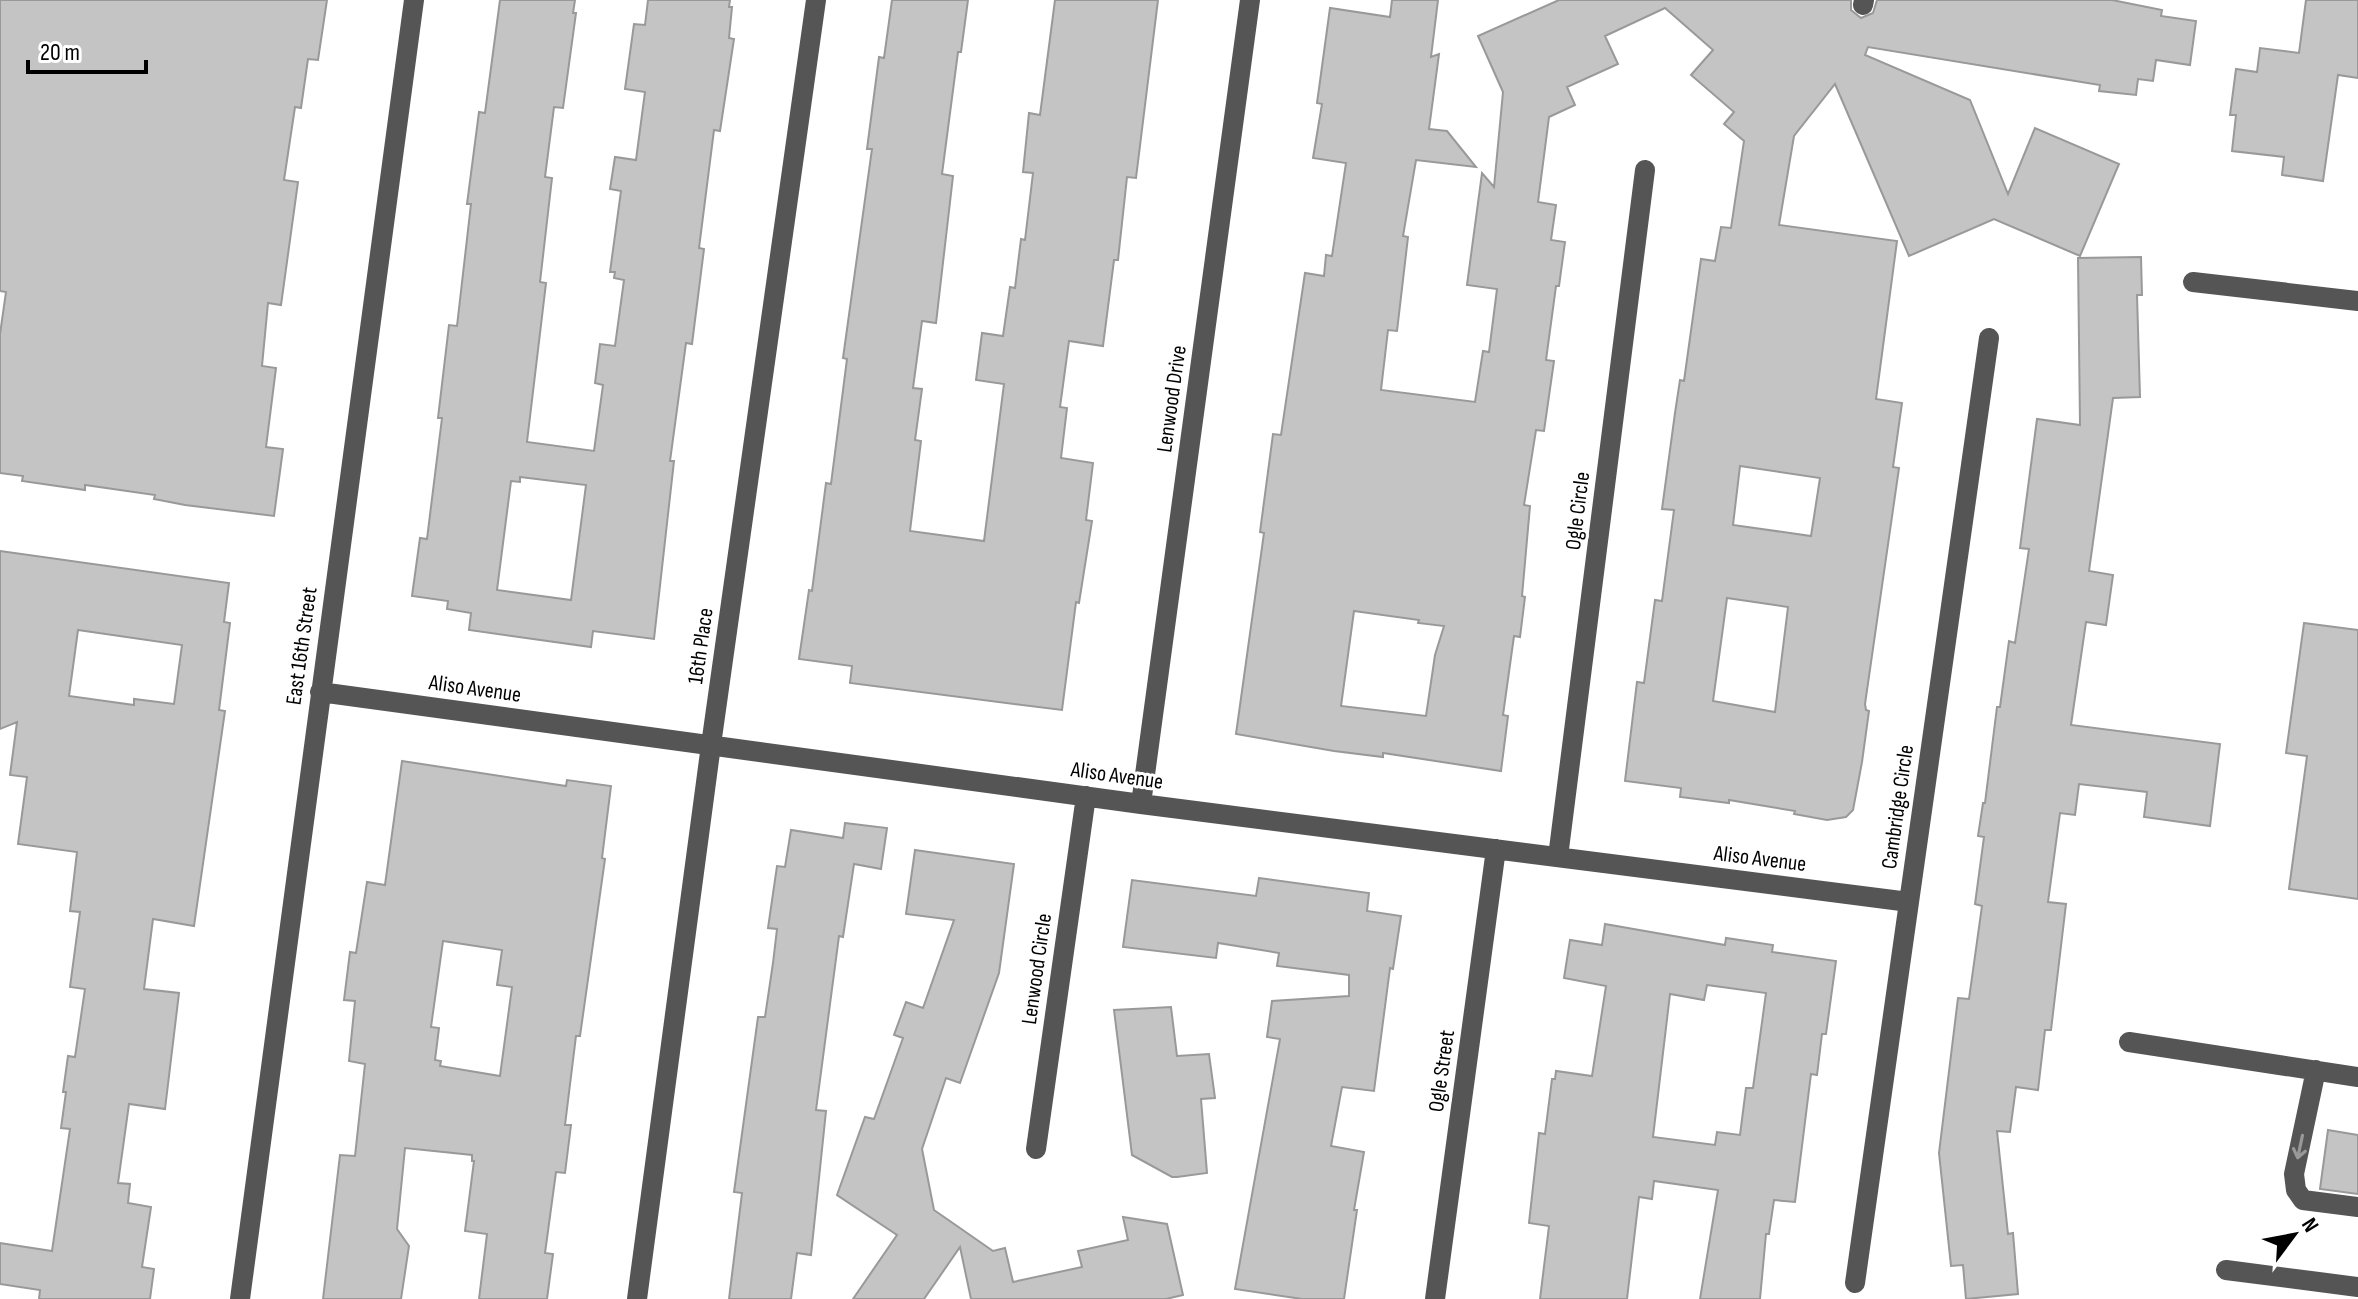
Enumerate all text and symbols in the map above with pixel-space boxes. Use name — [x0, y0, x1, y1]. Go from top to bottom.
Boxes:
scale bar — [28, 24, 146, 74]
text: 20 m — [40, 38, 80, 67]
street label: Lenwood Drive — [1151, 344, 1193, 454]
street label: Ogle Circle — [1560, 470, 1596, 552]
street label: East 16th Street — [280, 585, 324, 707]
street label: 16th Place — [682, 606, 720, 686]
street label: Aliso Avenue — [426, 669, 523, 709]
street label: Cambridge Circle — [1876, 743, 1920, 871]
street label: Aliso Avenue — [1068, 756, 1165, 796]
street label: Aliso Avenue — [1711, 840, 1808, 878]
street label: Lenwood Circle — [1016, 912, 1058, 1026]
street label: Ogle Street — [1423, 1028, 1461, 1114]
one-way arrow — [2292, 1133, 2307, 1159]
north arrow — [2254, 1195, 2334, 1275]
text: N — [2295, 1213, 2324, 1237]

